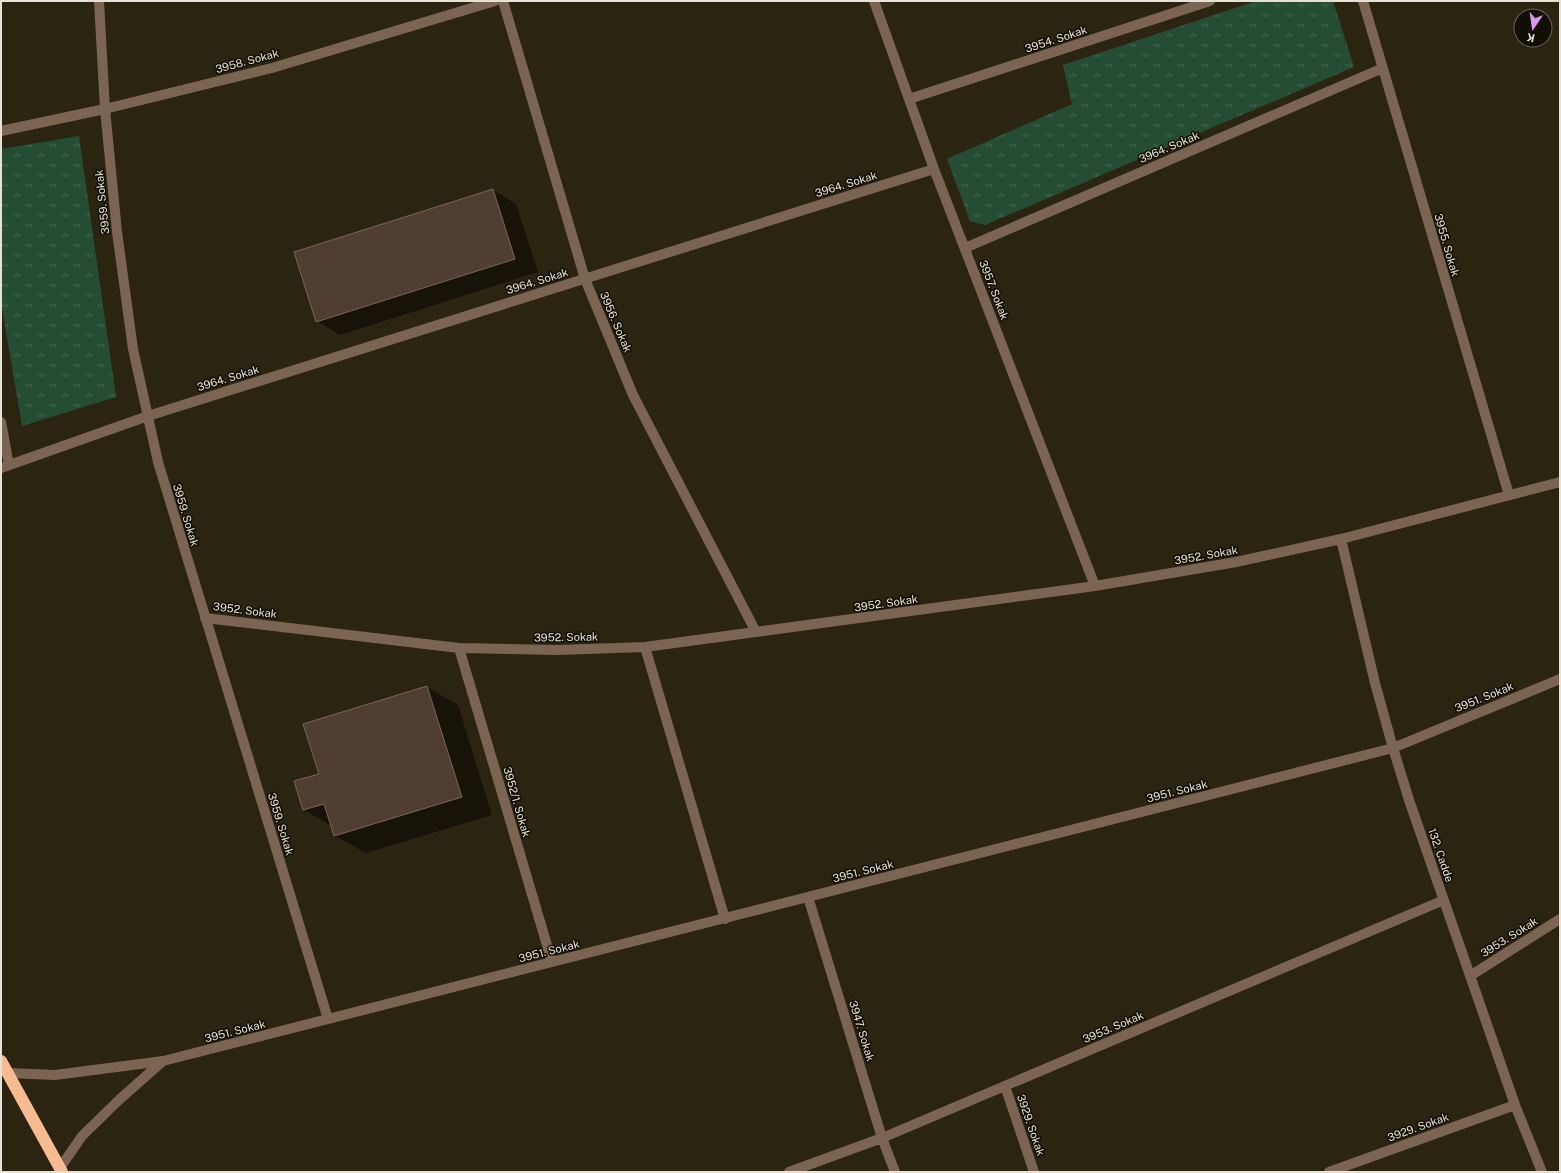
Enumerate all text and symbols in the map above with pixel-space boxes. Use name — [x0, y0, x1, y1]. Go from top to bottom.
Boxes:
north arrow — [1513, 8, 1553, 48]
street label: 3954. Sokak — [1023, 23, 1089, 55]
text: K — [1525, 31, 1536, 44]
street label: 3958. Sokak — [214, 47, 280, 75]
street label: 3964. Sokak — [1137, 129, 1201, 165]
street label: 3959. Sokak — [93, 169, 111, 235]
street label: 3964. Sokak — [813, 169, 879, 199]
street label: 3955. Sokak — [1432, 212, 1462, 278]
street label: 3957. Sokak — [977, 258, 1011, 322]
street label: 3964. Sokak — [504, 266, 570, 296]
street label: 3956. Sokak — [598, 290, 634, 354]
street label: 3964. Sokak — [195, 363, 261, 393]
street label: 3959. Sokak — [171, 482, 201, 548]
street label: 3952. Sokak — [1173, 544, 1239, 566]
street label: 3952. Sokak — [853, 593, 919, 613]
street label: 3952. Sokak — [212, 600, 278, 620]
street label: 3952. Sokak — [534, 630, 598, 644]
street label: 3951. Sokak — [1453, 680, 1515, 714]
street label: 3952/1. Sokak — [501, 765, 533, 839]
street label: 3951. Sokak — [1145, 778, 1209, 804]
street label: 3959. Sokak — [266, 791, 296, 857]
street label: 132. Cadde — [1426, 827, 1456, 883]
street label: 3951. Sokak — [831, 858, 895, 884]
street label: 3953. Sokak — [1478, 915, 1540, 959]
street label: 3951. Sokak — [517, 938, 581, 964]
street label: 3947. Sokak — [847, 999, 877, 1063]
street label: 3953. Sokak — [1081, 1009, 1145, 1045]
street label: 3951. Sokak — [203, 1018, 267, 1044]
street label: 3929. Sokak — [1015, 1093, 1047, 1157]
street label: 3929. Sokak — [1386, 1110, 1450, 1144]

